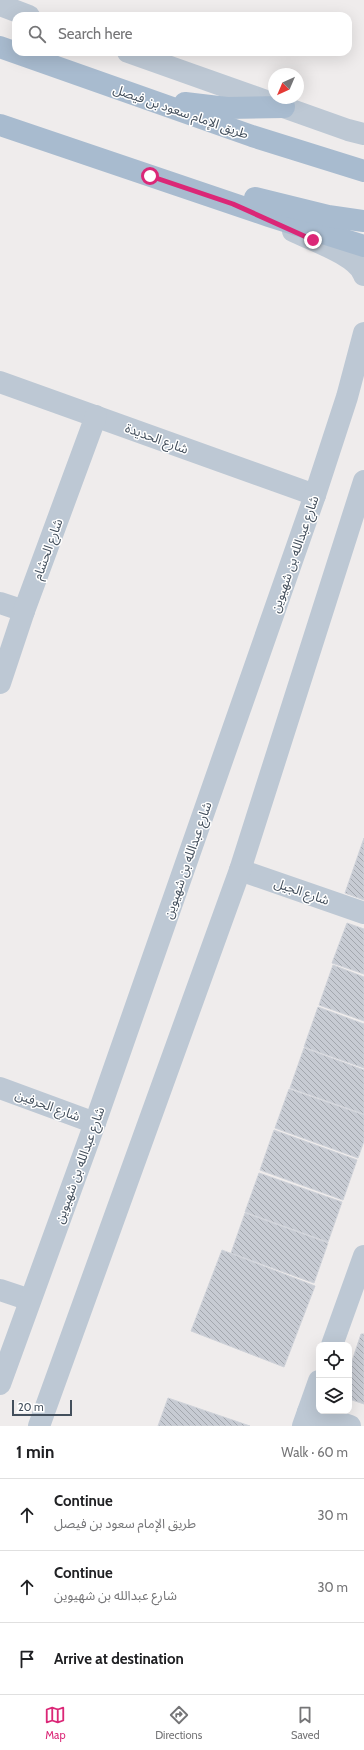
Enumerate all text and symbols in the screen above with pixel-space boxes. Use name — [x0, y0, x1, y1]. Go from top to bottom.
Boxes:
search box — [12, 12, 352, 56]
icon: search — [26, 23, 48, 45]
text: Search here — [58, 25, 133, 43]
north arrow — [268, 68, 304, 104]
street label: طريق الإمام سعود بن فيصل — [111, 80, 251, 144]
route start — [141, 167, 159, 185]
route end — [304, 231, 322, 249]
street label: شارع الحديدة — [122, 419, 191, 460]
street label: شارع عبدالله بن شهيوين — [266, 493, 324, 616]
street label: شارع الحشام — [29, 516, 68, 583]
street label: شارع عبدالله بن شهيوين — [159, 799, 217, 922]
street label: شارع الجيل — [271, 874, 332, 911]
street label: شارع الحرفين — [12, 1086, 83, 1127]
street label: شارع عبدالله بن شهيوين — [50, 1105, 110, 1226]
map controls — [316, 1342, 352, 1414]
button: locate — [316, 1342, 352, 1378]
button: layers — [316, 1378, 352, 1414]
scale bar — [12, 1398, 72, 1417]
text: 20 m — [18, 1400, 44, 1414]
text: 1 min — [16, 1442, 54, 1462]
text: Walk · 60 m — [281, 1444, 348, 1460]
text: Continue — [54, 1492, 113, 1510]
icon: ahead — [16, 1504, 38, 1526]
text: 30 m — [318, 1507, 348, 1523]
text: طريق الإمام سعود بن فيصل — [54, 1515, 196, 1531]
text: Continue — [54, 1564, 113, 1582]
icon: ahead — [16, 1576, 38, 1598]
text: 30 m — [318, 1579, 348, 1595]
text: شارع عبدالله بن شهيوين — [54, 1587, 177, 1603]
icon: arrive — [16, 1648, 38, 1670]
text: Arrive at destination — [54, 1650, 184, 1668]
tab: Map — [44, 1704, 66, 1742]
tab: Directions — [155, 1704, 202, 1742]
tab: Saved — [291, 1704, 320, 1742]

